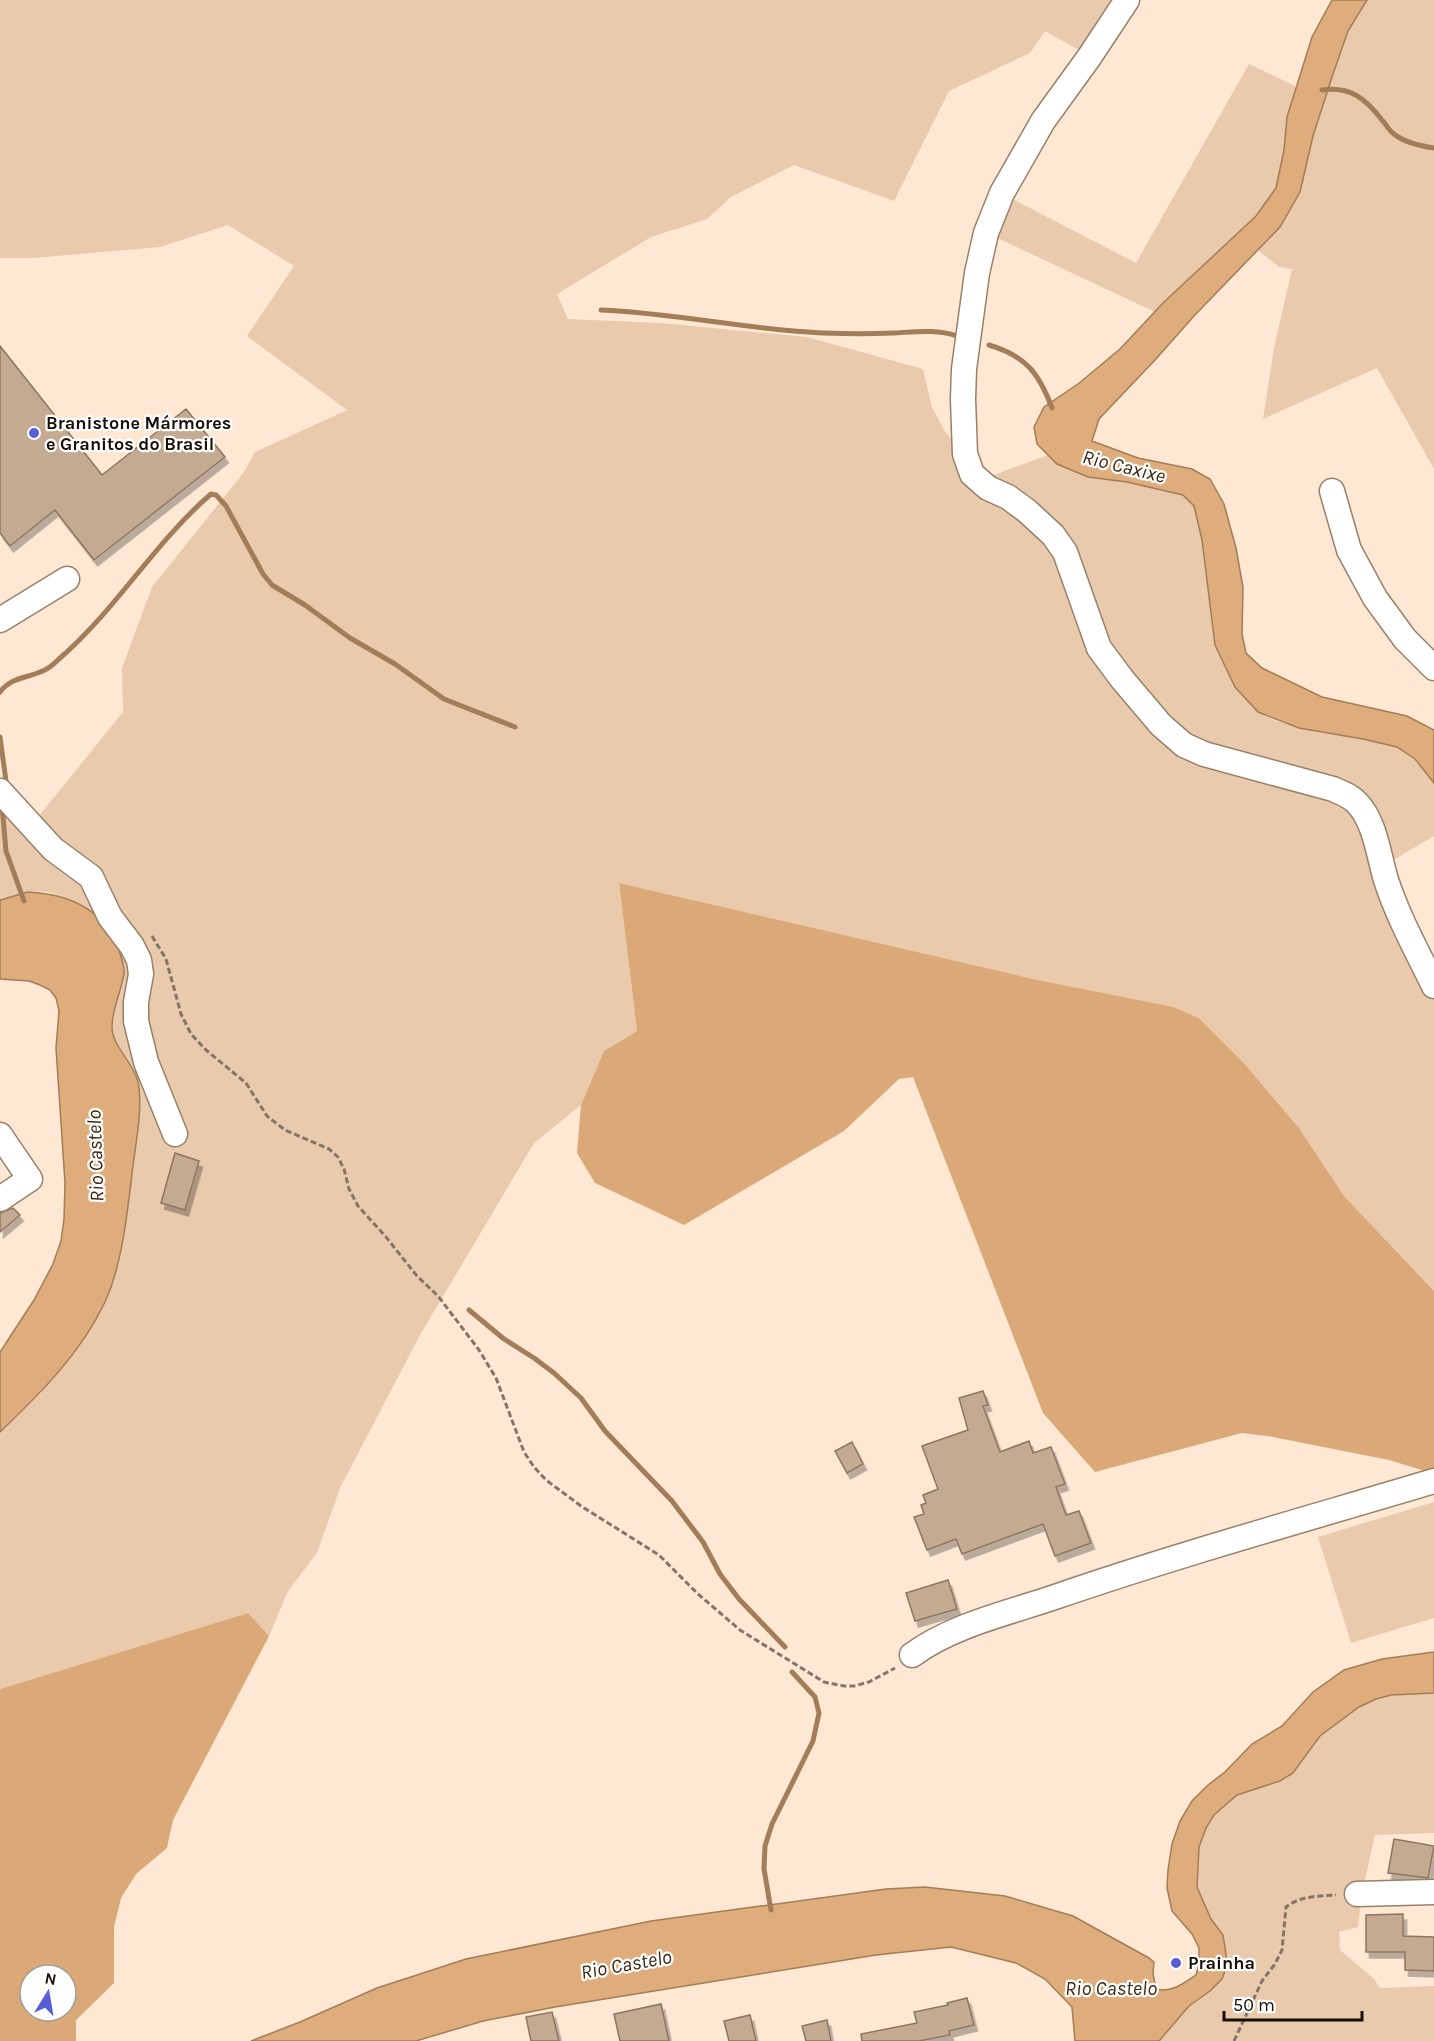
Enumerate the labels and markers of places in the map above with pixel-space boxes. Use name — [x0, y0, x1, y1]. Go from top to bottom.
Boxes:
place label: Branistone Mármores e Granitos do Brasil — [46, 412, 231, 455]
marker: Branistone Mármores e Granitos do Brasil — [27, 426, 41, 440]
place label: Prainha — [1188, 1952, 1255, 1974]
marker: Prainha — [1169, 1956, 1183, 1970]

